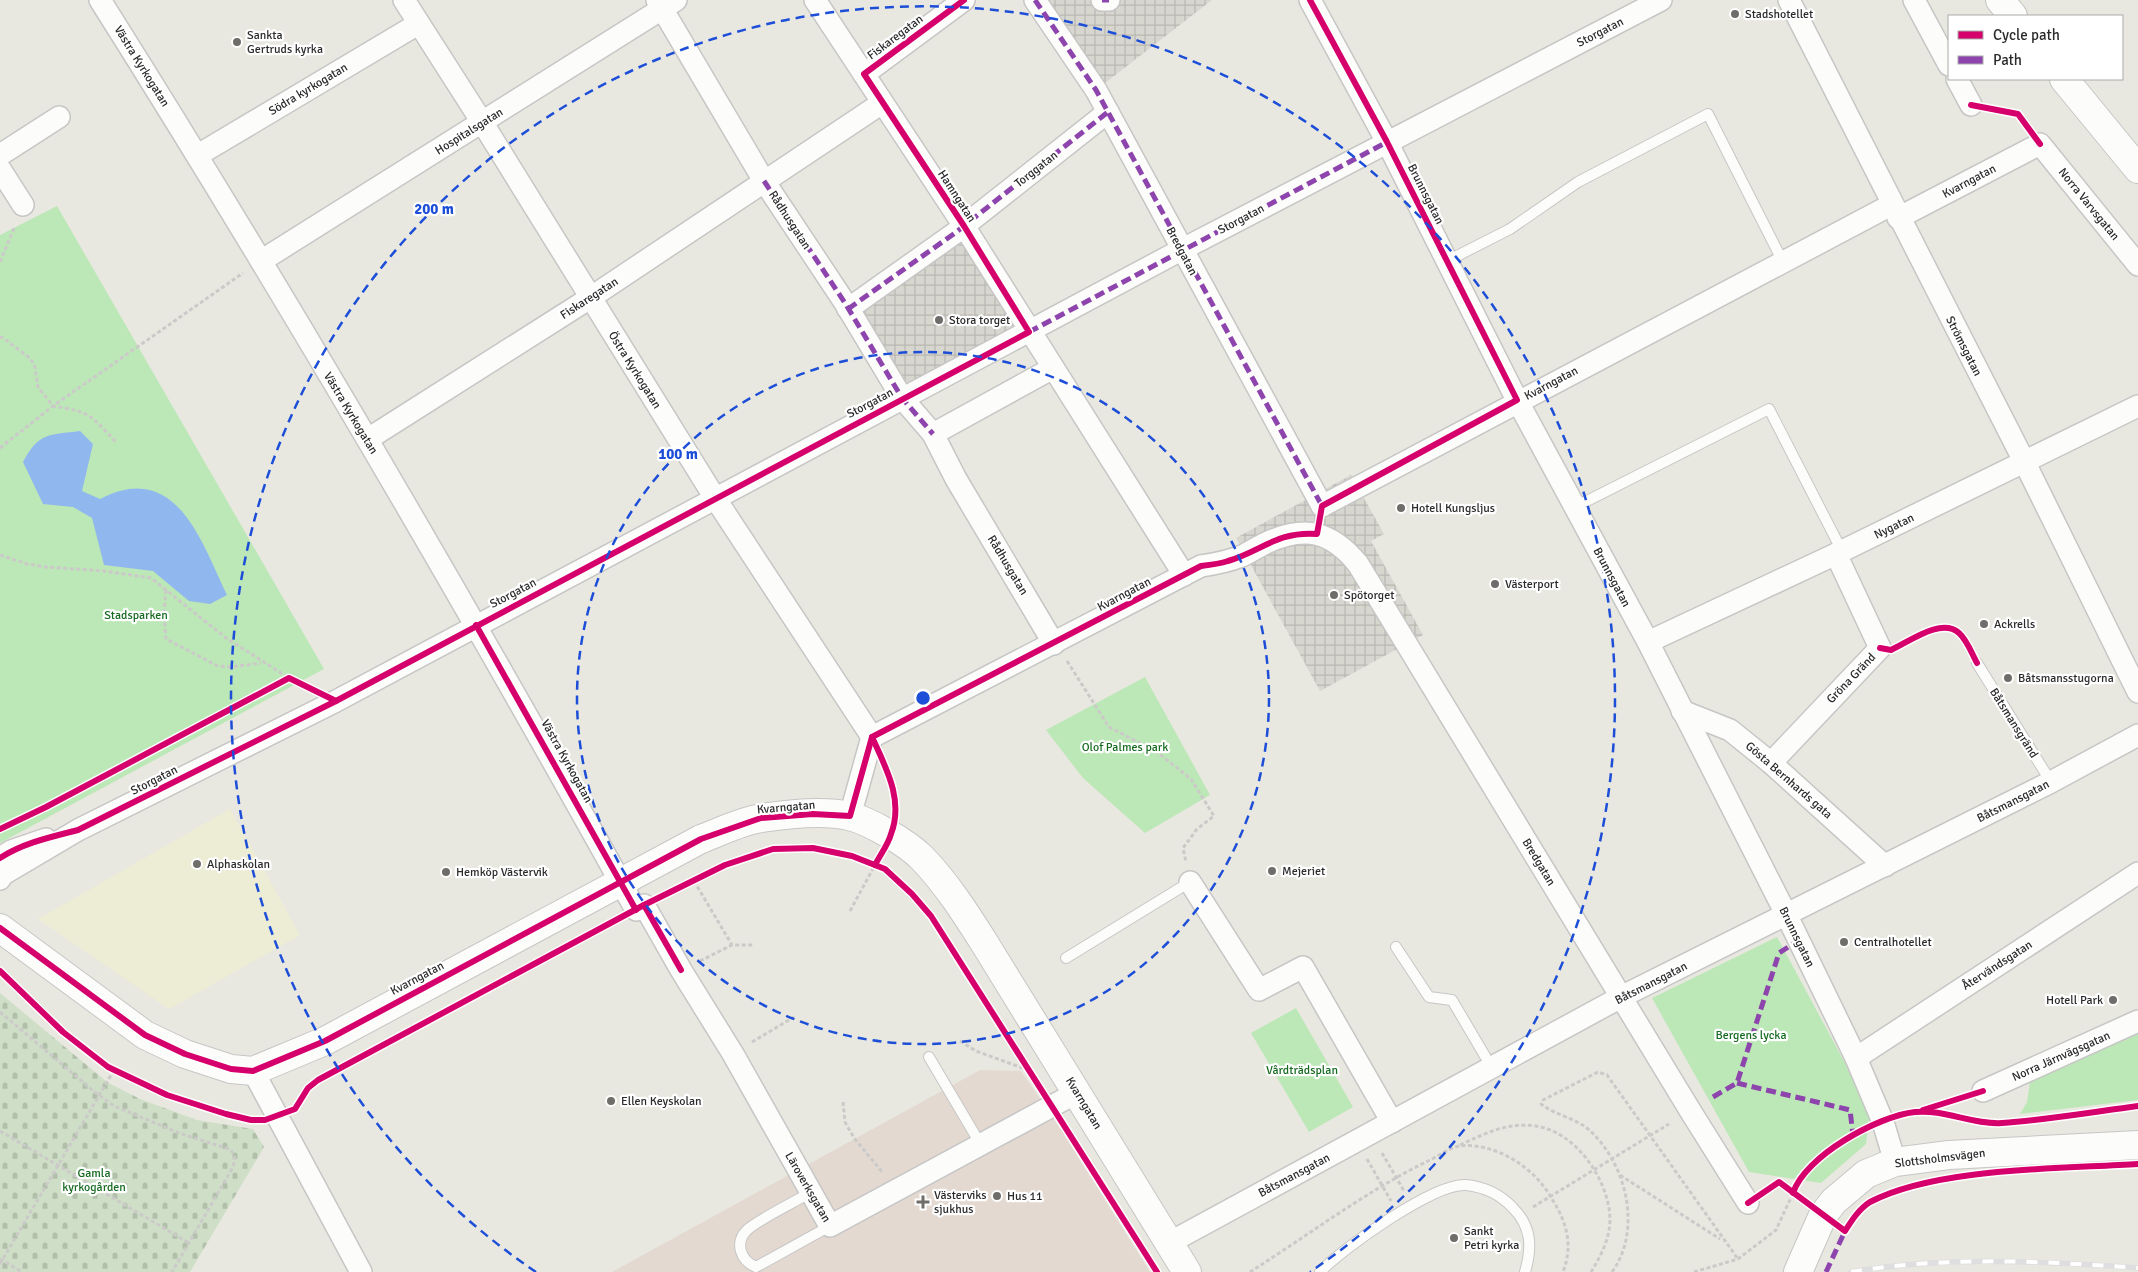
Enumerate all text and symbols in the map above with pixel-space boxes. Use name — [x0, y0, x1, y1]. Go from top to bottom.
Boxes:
place label: Stadshotellet — [1745, 7, 1813, 22]
marker: Stadshotellet — [1729, 8, 1741, 20]
street label: Fiskaregatan — [864, 11, 926, 63]
street label: Storgatan — [1574, 14, 1626, 51]
legend — [1948, 15, 2123, 80]
street label: Västra Kyrkogatan — [111, 23, 173, 110]
text: Cycle path — [1993, 26, 2060, 44]
place label: Sankta Gertruds kyrka — [247, 28, 323, 57]
marker: Sankta Gertruds kyrka — [231, 36, 243, 48]
text: Path — [1993, 51, 2022, 69]
street label: Södra kyrkogatan — [266, 60, 350, 119]
street label: Hospitalsgatan — [433, 105, 506, 158]
street label: Torggatan — [1012, 148, 1061, 191]
street label: Kvarngatan — [1940, 161, 1999, 202]
street label: Brunnsgatan — [1404, 162, 1447, 227]
street label: Norra Varvsgatan — [2055, 165, 2122, 244]
street label: Hamngatan — [934, 167, 979, 225]
street label: Rådhusgatan — [765, 188, 814, 252]
text: 200 m — [414, 200, 454, 218]
street label: Storgatan — [1215, 201, 1267, 238]
street label: Bredgatan — [1163, 224, 1201, 278]
street label: Fiskaregatan — [557, 274, 621, 323]
place label: Stora torget — [949, 313, 1010, 328]
marker: Stora torget — [933, 314, 945, 326]
street label: Strömsgatan — [1942, 314, 1985, 379]
street label: Östra Kyrkogatan — [605, 329, 664, 412]
street label: Kvarngatan — [1522, 363, 1581, 404]
street label: Västra Kyrkogatan — [320, 369, 381, 457]
street label: Storgatan — [844, 385, 896, 422]
text: 100 m — [658, 445, 698, 463]
place label: Hotell Kungsljus — [1411, 501, 1495, 516]
marker: Hotell Kungsljus — [1395, 502, 1407, 514]
street label: Nygatan — [1872, 510, 1917, 543]
street label: Rådhusgatan — [984, 533, 1031, 598]
street label: Brunnsgatan — [1590, 545, 1634, 610]
street label: Kvarngatan — [1095, 574, 1154, 615]
street label: Storgatan — [487, 575, 539, 612]
place label: Västerport — [1505, 577, 1559, 592]
marker: Västerport — [1489, 578, 1501, 590]
place label: Spötorget — [1344, 588, 1394, 603]
marker: Spötorget — [1328, 589, 1340, 601]
park label: Stadsparken — [104, 608, 168, 623]
place label: Ackrells — [1994, 617, 2035, 632]
marker: Ackrells — [1978, 618, 1990, 630]
street label: Gröna Gränd — [1824, 650, 1879, 707]
place label: Båtsmansstugorna — [2018, 671, 2114, 686]
marker: Båtsmansstugorna — [2002, 672, 2014, 684]
street label: Båtsmansgränd — [1986, 685, 2041, 761]
centre of rings — [914, 689, 932, 707]
street label: Västra Kyrkogatan — [537, 717, 596, 806]
street label: Gösta Bernhards gata — [1742, 739, 1835, 822]
park label: Olof Palmes park — [1082, 740, 1168, 755]
street label: Storgatan — [128, 762, 180, 799]
street label: Båtsmansgatan — [1975, 777, 2052, 826]
street label: Kvarngatan — [756, 797, 816, 818]
street label: Bredgatan — [1519, 836, 1559, 889]
place label: Alphaskolan — [207, 857, 270, 872]
marker: Alphaskolan — [191, 858, 203, 870]
place label: Mejeriet — [1282, 864, 1325, 879]
place label: Hemköp Västervik — [456, 865, 548, 880]
marker: Mejeriet — [1266, 865, 1278, 877]
marker: Hemköp Västervik — [440, 866, 452, 878]
street label: Brunnsgatan — [1775, 904, 1818, 970]
place label: Centralhotellet — [1854, 935, 1932, 950]
marker: Centralhotellet — [1838, 936, 1850, 948]
street label: Återvändsgatan — [1959, 937, 2035, 994]
street label: Kvarngatan — [388, 958, 447, 999]
street label: Båtsmansgatan — [1613, 959, 1690, 1008]
place label: Hotell Park — [2046, 993, 2103, 1008]
marker: Hotell Park — [2107, 994, 2119, 1006]
park label: Bergens lycka — [1716, 1028, 1786, 1043]
street label: Norra Järnvägsgatan — [2010, 1028, 2113, 1085]
park label: Vårdträdsplan — [1266, 1063, 1338, 1078]
street label: Kvarngatan — [1062, 1074, 1105, 1132]
place label: Ellen Keyskolan — [621, 1094, 702, 1109]
marker: Ellen Keyskolan — [605, 1095, 617, 1107]
street label: Slottsholmsvägen — [1894, 1145, 1986, 1172]
street label: Läroverksgatan — [781, 1149, 834, 1225]
street label: Båtsmansgatan — [1256, 1150, 1333, 1201]
park label: Gamla kyrkogården — [62, 1166, 126, 1195]
place label: Västerviks sjukhus — [934, 1188, 986, 1217]
place label: Hus 11 — [1007, 1189, 1043, 1204]
marker: Hus 11 — [991, 1190, 1003, 1202]
marker: Västerviks sjukhus — [916, 1195, 930, 1209]
place label: Sankt Petri kyrka — [1464, 1224, 1519, 1253]
marker: Sankt Petri kyrka — [1448, 1232, 1460, 1244]

